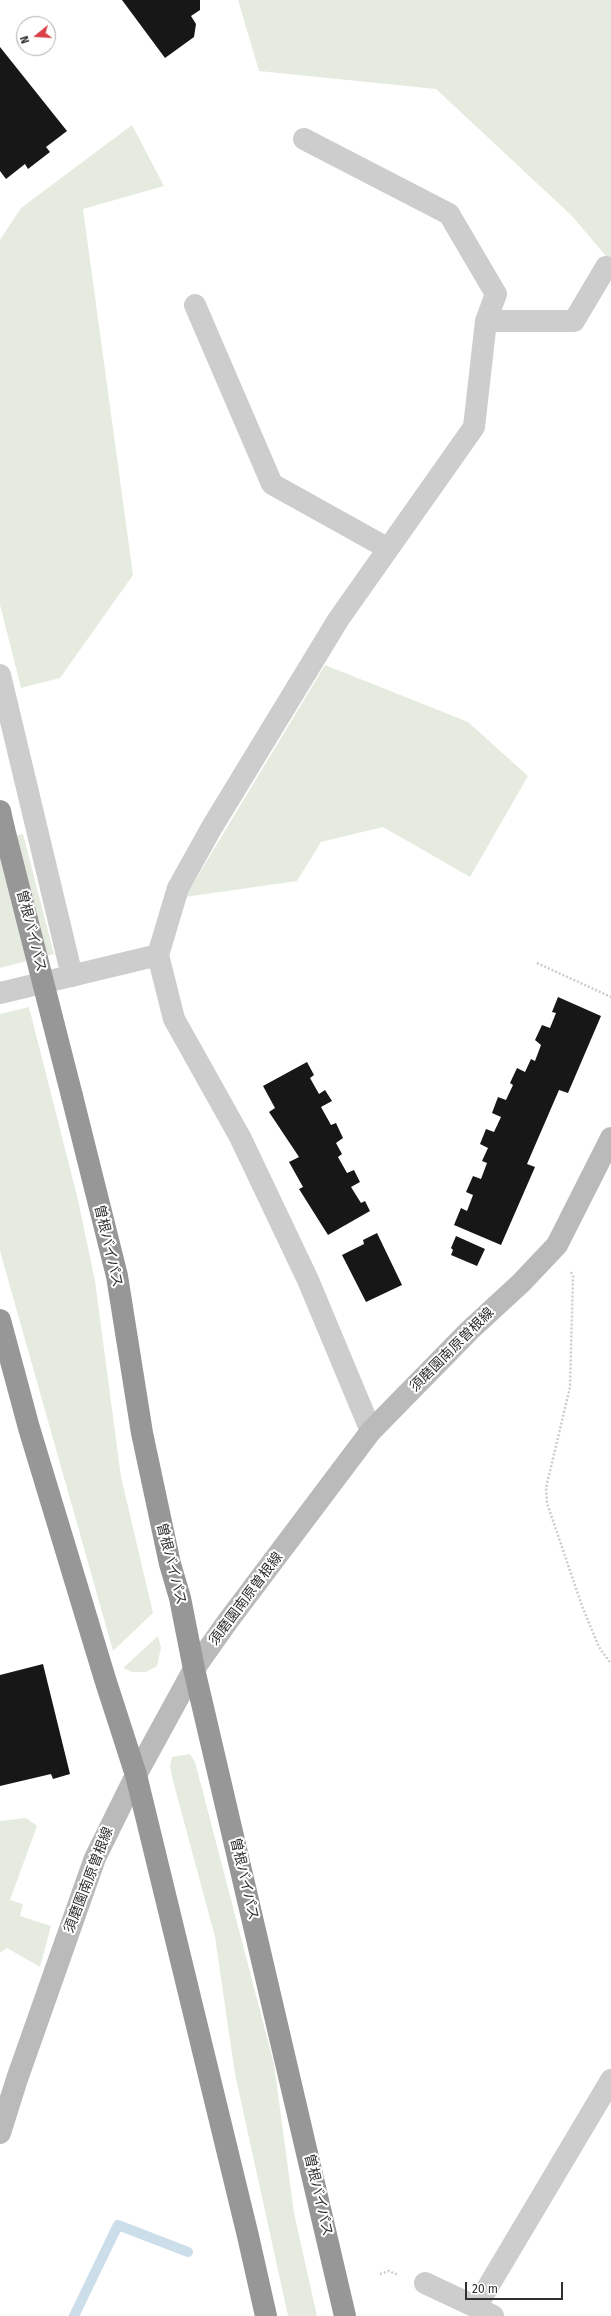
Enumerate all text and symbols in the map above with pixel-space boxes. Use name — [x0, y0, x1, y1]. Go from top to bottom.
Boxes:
north arrow — [16, 16, 56, 56]
text: N — [18, 34, 32, 45]
street label: 曽根バイパス — [13, 888, 49, 974]
street label: 曽根バイパス — [90, 1203, 126, 1289]
street label: 須磨園南原曽根線 — [406, 1304, 498, 1396]
street label: 曽根バイパス — [153, 1521, 189, 1607]
street label: 須磨園南原曽根線 — [206, 1549, 286, 1649]
street label: 須磨園南原曽根線 — [61, 1825, 117, 1935]
street label: 曽根バイパス — [226, 1836, 262, 1922]
street label: 曽根バイパス — [300, 2152, 336, 2238]
scale bar — [467, 2274, 565, 2300]
text: 20 m — [472, 2282, 498, 2296]

